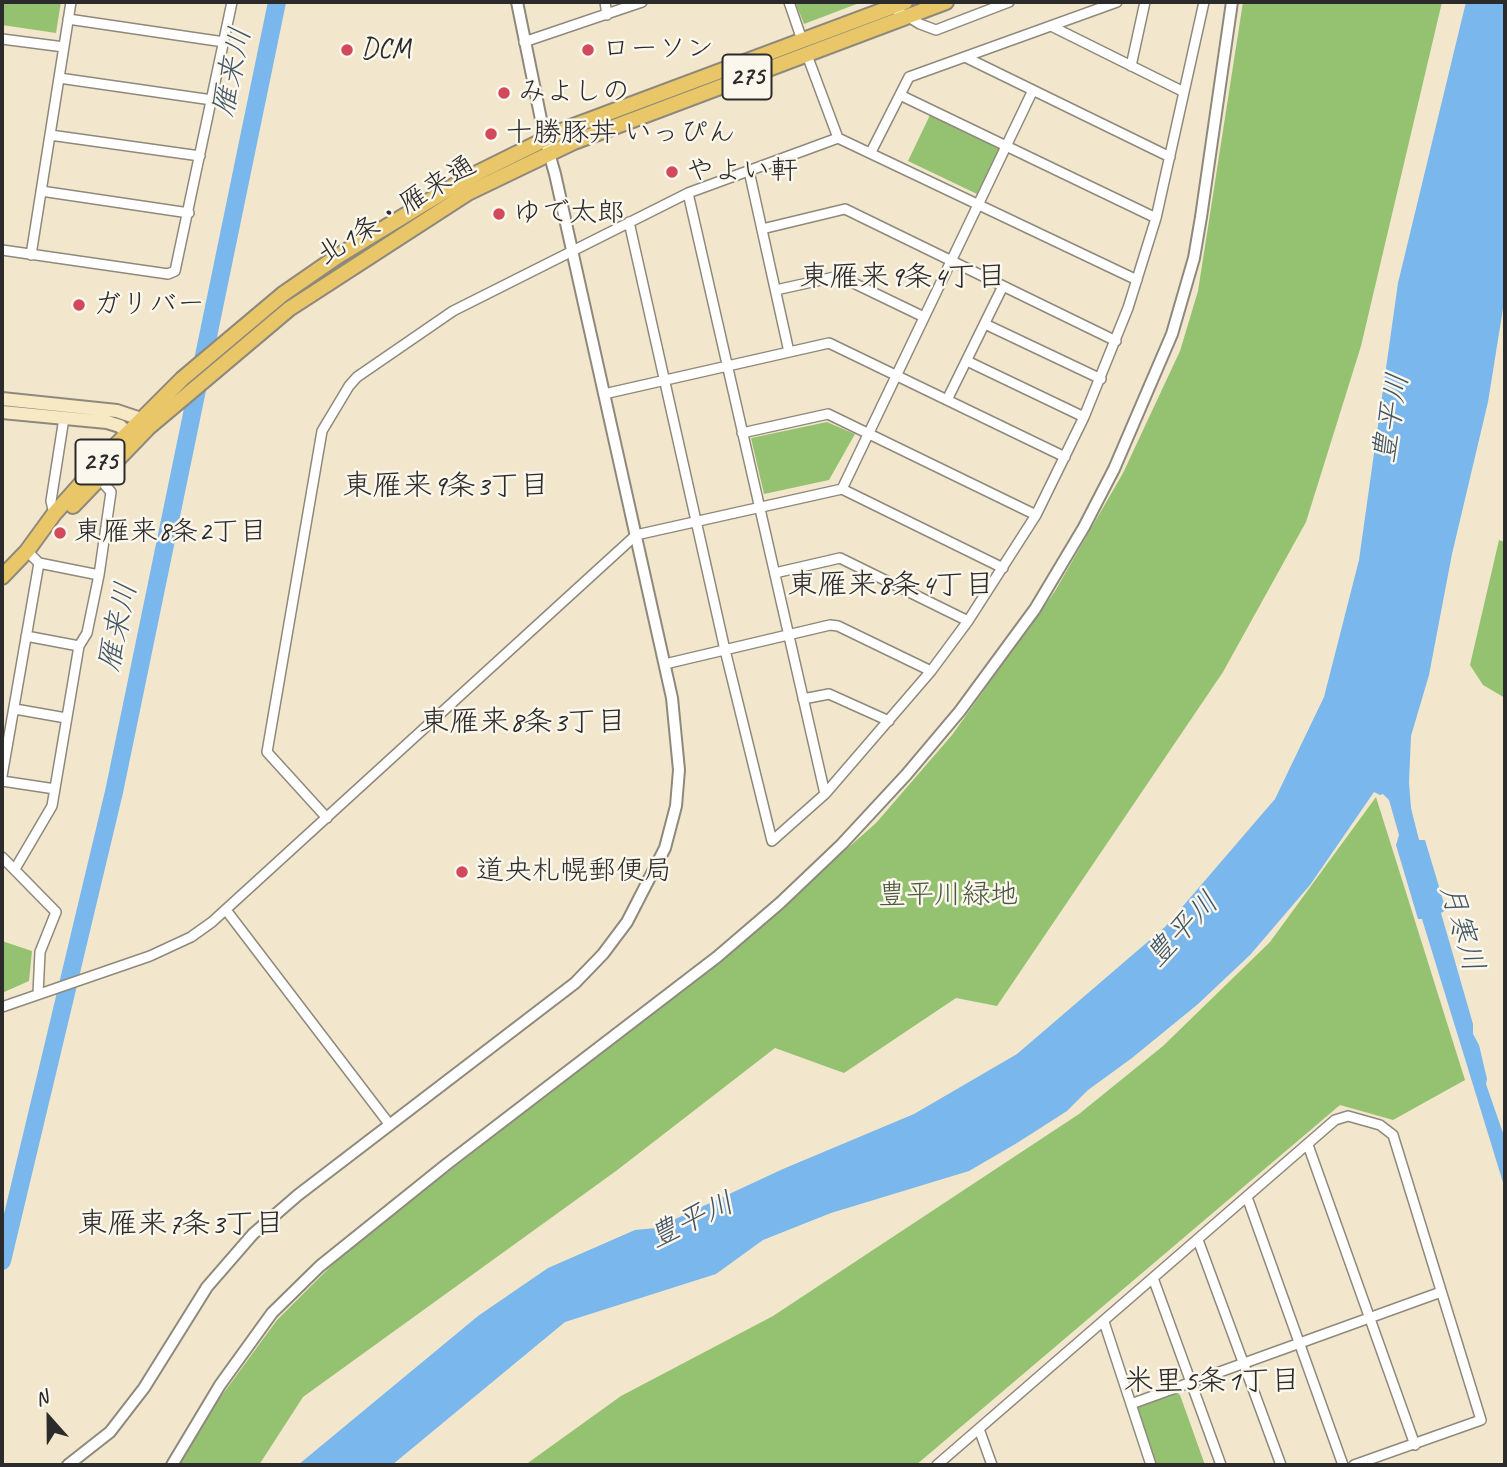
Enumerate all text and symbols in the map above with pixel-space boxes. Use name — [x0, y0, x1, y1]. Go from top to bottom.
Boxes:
water label: 雁来川 — [206, 24, 260, 120]
place label: DCM — [361, 33, 411, 67]
place label: ローソン — [602, 33, 714, 67]
marker: DCM — [339, 42, 355, 58]
marker: ローソン — [580, 42, 596, 58]
road number: 275 — [722, 54, 772, 100]
place label: みよしの — [518, 76, 630, 110]
marker: みよしの — [496, 85, 512, 101]
place label: 十勝豚丼 いっぴん — [505, 117, 736, 151]
marker: 十勝豚丼 いっぴん — [483, 126, 499, 142]
street label: 北1条・雁来通 — [312, 149, 482, 273]
place label: やよい軒 — [686, 155, 798, 189]
marker: やよい軒 — [664, 164, 680, 180]
place label: ゆで太郎 — [513, 197, 625, 231]
marker: ゆで太郎 — [491, 206, 507, 222]
district label: 東雁来9条4丁目 — [800, 260, 1006, 296]
place label: ガリバー — [93, 288, 205, 322]
marker: ガリバー — [71, 297, 87, 313]
water label: 豊平川 — [1366, 371, 1418, 465]
road number: 275 — [76, 440, 124, 484]
district label: 東雁来9条3丁目 — [343, 469, 549, 505]
place label: 東雁来8条2丁目 — [74, 516, 267, 550]
marker: 東雁来8条2丁目 — [52, 525, 68, 541]
district label: 東雁来8条4丁目 — [788, 568, 994, 604]
water label: 雁来川 — [92, 579, 146, 675]
district label: 東雁来8条3丁目 — [420, 705, 626, 741]
place label: 道央札幌郵便局 — [476, 855, 672, 889]
marker: 道央札幌郵便局 — [454, 864, 470, 880]
park label: 豊平川緑地 — [878, 879, 1018, 913]
water label: 月寒川 — [1431, 880, 1491, 976]
water label: 豊平川 — [1139, 885, 1227, 975]
water label: 豊平川 — [644, 1186, 740, 1256]
district label: 東雁来7条3丁目 — [78, 1207, 284, 1243]
district label: 米里5条1丁目 — [1124, 1364, 1300, 1400]
north arrow — [14, 1383, 84, 1453]
text: N — [32, 1385, 51, 1412]

